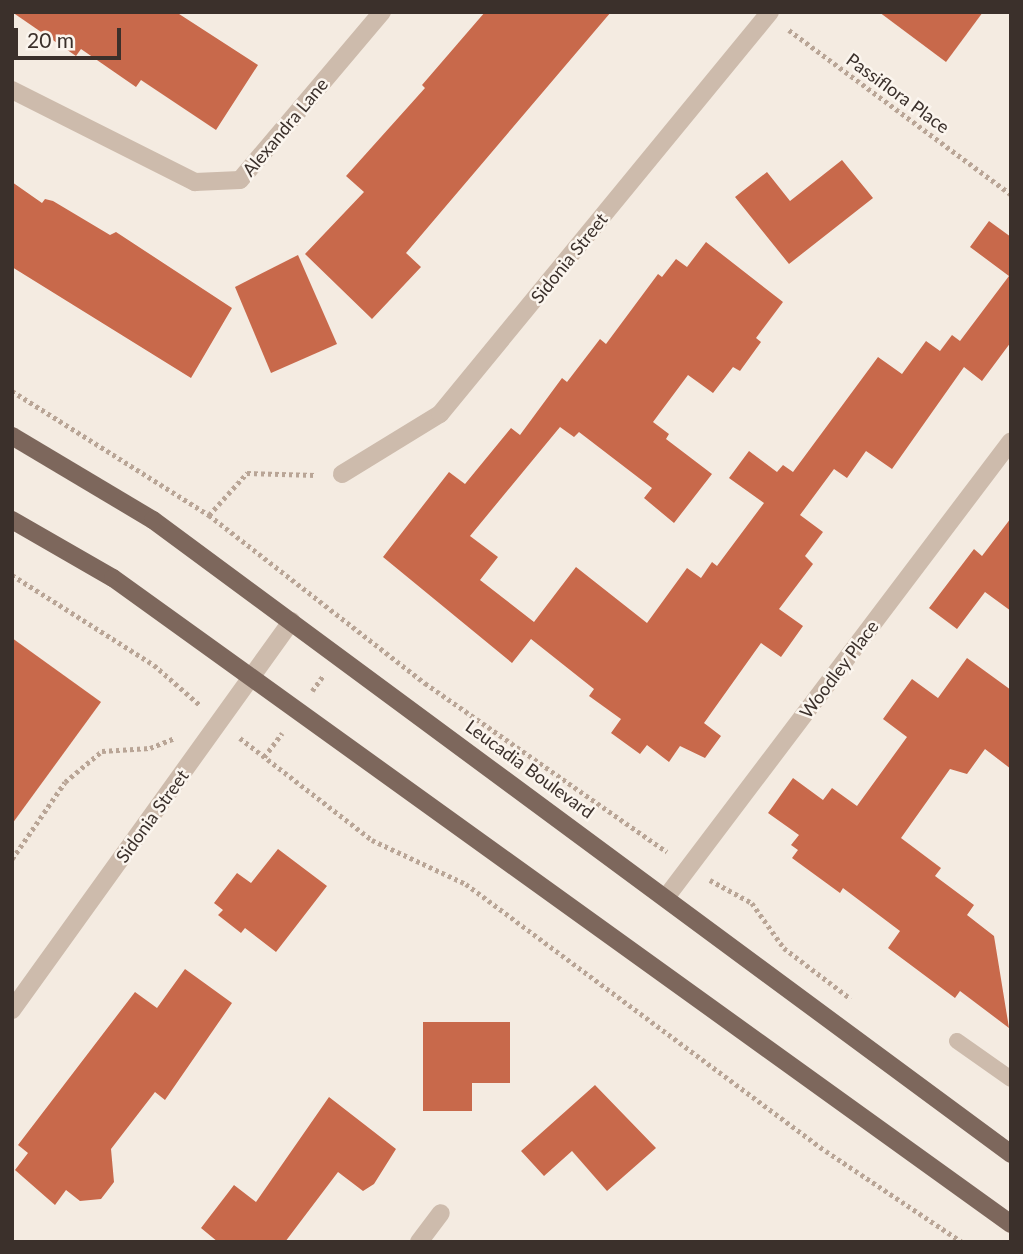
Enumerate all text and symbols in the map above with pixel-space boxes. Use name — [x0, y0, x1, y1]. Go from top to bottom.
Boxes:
scale bar — [18, 14, 124, 58]
text: 20 m — [27, 27, 74, 52]
street label: Passiflora Place — [842, 48, 954, 138]
street label: Alexandra Lane — [238, 74, 332, 180]
street label: Sidonia Street — [526, 209, 612, 307]
street label: Woodley Place — [795, 616, 883, 722]
street label: Leucadia Boulevard — [462, 715, 598, 823]
street label: Sidonia Street — [111, 765, 193, 867]

